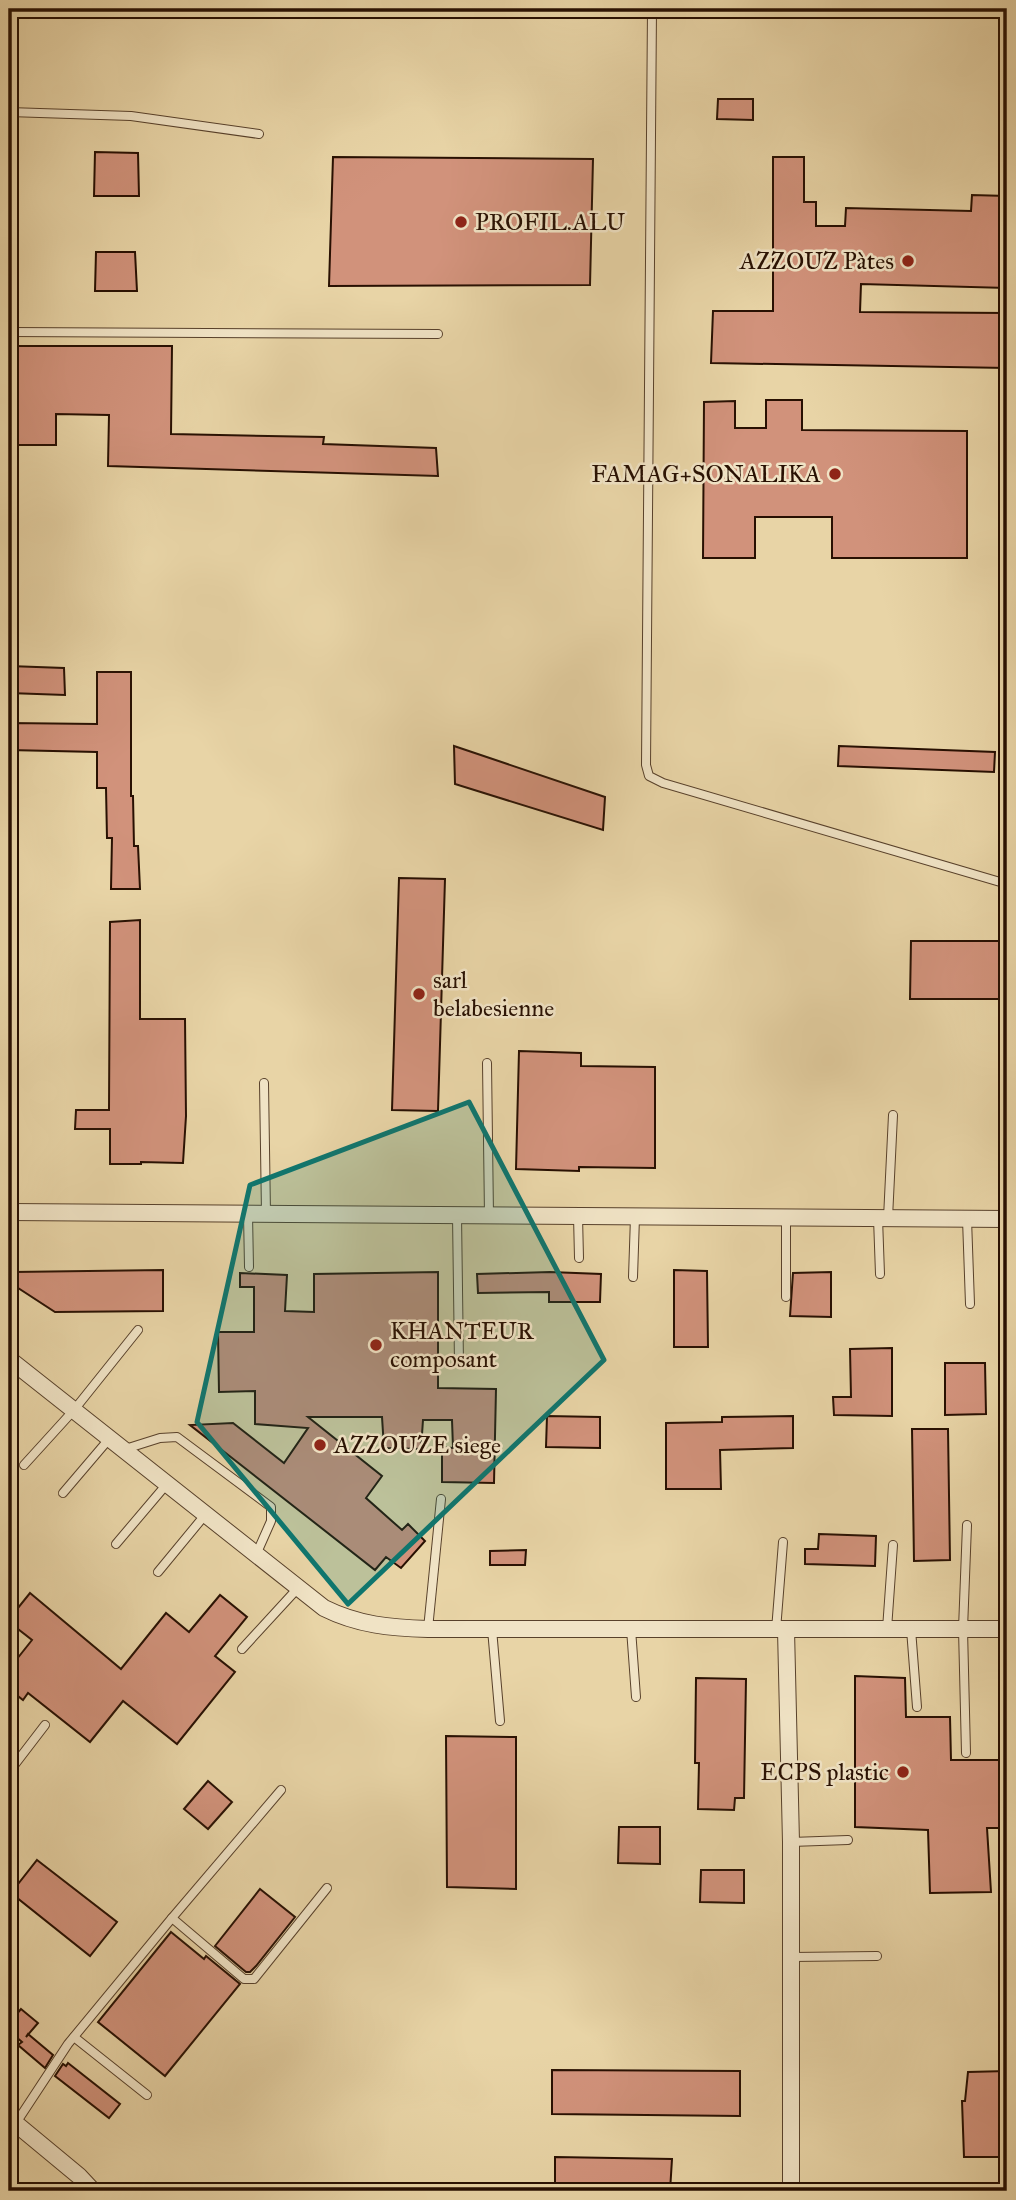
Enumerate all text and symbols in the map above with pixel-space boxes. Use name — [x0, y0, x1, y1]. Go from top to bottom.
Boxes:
place label: PROFIL.ALU — [475, 207, 625, 237]
marker: PROFIL.ALU — [453, 214, 469, 230]
place label: AZZOUZ Pàtes — [739, 246, 894, 276]
marker: AZZOUZ Pàtes — [900, 253, 916, 269]
place label: FAMAG+SONALIKA — [591, 459, 821, 489]
marker: FAMAG+SONALIKA — [827, 466, 843, 482]
place label: sarl belabesienne — [433, 965, 554, 1023]
marker: sarl belabesienne — [411, 986, 427, 1002]
place label: KHANTEUR composant — [390, 1316, 535, 1374]
marker: KHANTEUR composant — [368, 1337, 384, 1353]
place label: AZZOUZE siege — [333, 1430, 501, 1460]
marker: AZZOUZE siege — [312, 1437, 328, 1453]
place label: ECPS plastic — [760, 1757, 889, 1787]
marker: ECPS plastic — [895, 1764, 911, 1780]

